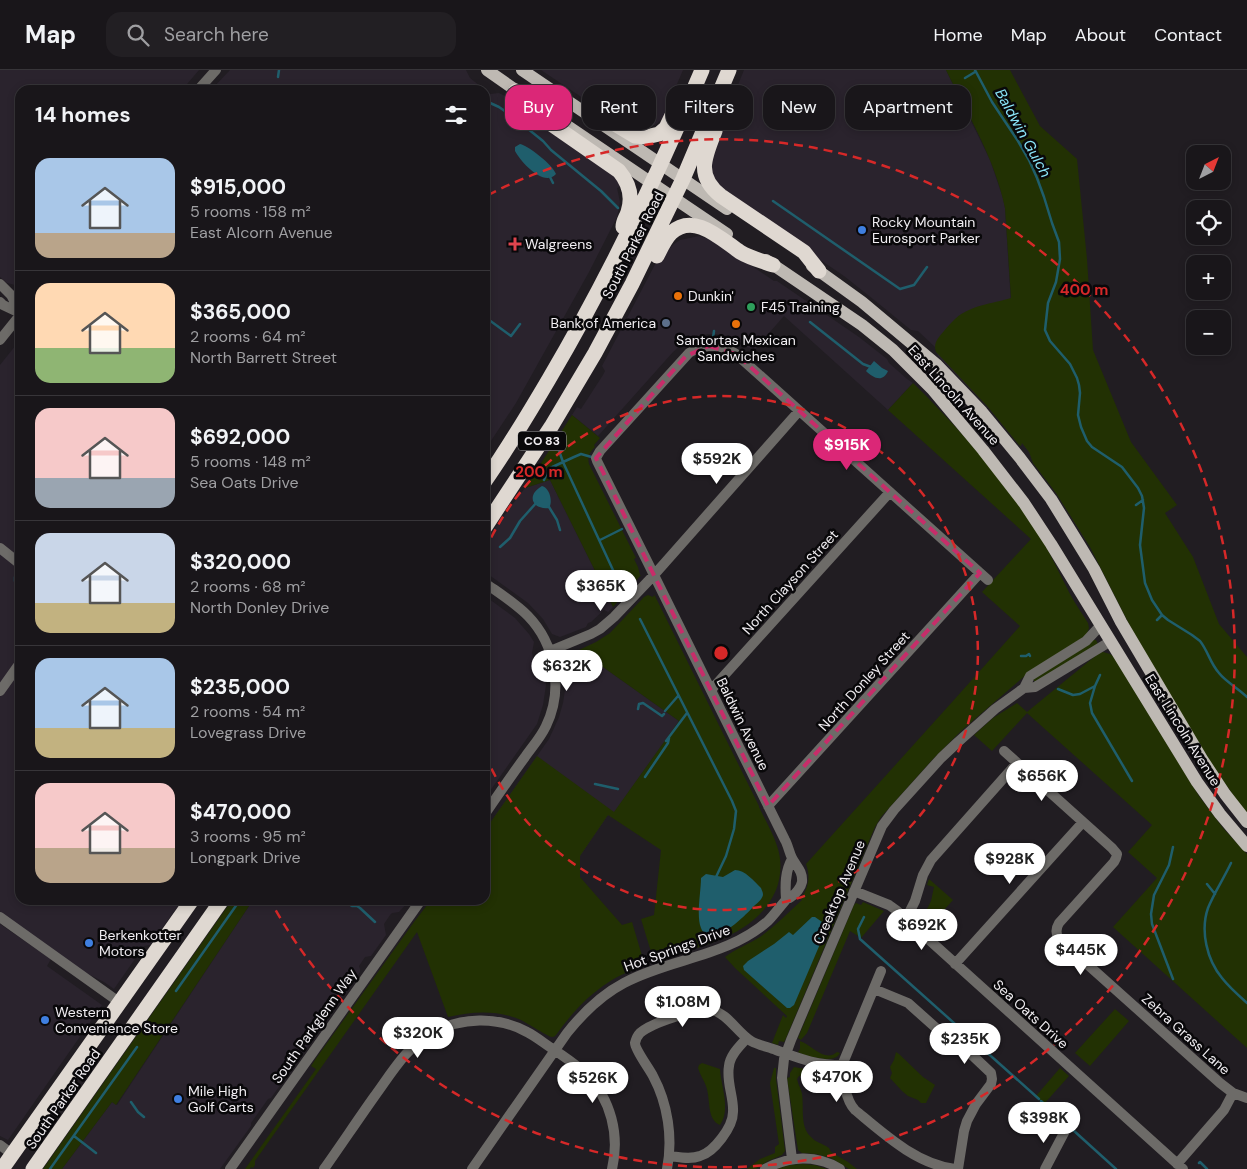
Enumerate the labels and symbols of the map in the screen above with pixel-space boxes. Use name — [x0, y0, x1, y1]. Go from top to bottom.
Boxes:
water label: Baldwin Gulch — [990, 85, 1056, 181]
north arrow — [1186, 145, 1231, 190]
street label: South Parker Road — [598, 188, 668, 302]
place label: Rocky Mountain Eurosport Parker — [872, 213, 980, 247]
marker: Rocky Mountain Eurosport Parker — [856, 224, 868, 236]
place label: Walgreens — [525, 235, 592, 253]
marker: Walgreens — [509, 238, 521, 250]
text: 400 m — [1060, 280, 1108, 300]
place label: Dunkin' — [688, 287, 734, 305]
marker: Dunkin' — [672, 290, 684, 302]
place label: F45 Training — [761, 298, 840, 316]
marker: F45 Training — [745, 301, 757, 313]
place label: Bank of America — [550, 314, 656, 332]
marker: Bank of America — [660, 317, 672, 329]
marker: Santortas Mexican Sandwiches — [730, 318, 742, 330]
place label: Santortas Mexican Sandwiches — [676, 331, 796, 365]
street label: East Lincoln Avenue — [904, 341, 1004, 449]
pin: $915K — [812, 428, 882, 471]
road number: CO 83 — [518, 432, 566, 451]
pin: $592K — [682, 442, 752, 485]
text: 200 m — [515, 462, 563, 482]
street label: North Clayson Street — [738, 526, 842, 638]
pin: $365K — [566, 570, 636, 612]
street label: North Donley Street — [814, 627, 914, 735]
centre of rings — [712, 644, 730, 662]
pin: $632K — [532, 650, 602, 692]
street label: East Lincoln Avenue — [1141, 671, 1225, 790]
street label: Baldwin Avenue — [713, 675, 773, 774]
pin: $656K — [1007, 760, 1077, 802]
street label: Creektop Avenue — [809, 837, 869, 947]
pin: $928K — [975, 842, 1045, 885]
pin: $692K — [887, 908, 957, 951]
street label: Hot Springs Drive — [621, 920, 733, 976]
place label: Berkenkotter Motors — [99, 926, 182, 960]
pin: $445K — [1046, 934, 1116, 976]
marker: Berkenkotter Motors — [83, 937, 95, 949]
street label: South Parkglenn Way — [268, 965, 361, 1087]
street label: Sea Oats Drive — [990, 976, 1072, 1053]
pin: $1.08M — [642, 986, 724, 1028]
street label: Zebra Grass Lane — [1138, 990, 1234, 1079]
place label: Western Convenience Store — [55, 1003, 178, 1037]
marker: Western Convenience Store — [39, 1014, 51, 1026]
pin: $320K — [383, 1016, 453, 1059]
pin: $235K — [930, 1022, 1000, 1065]
street label: South Parker Road — [22, 1045, 104, 1153]
pin: $470K — [802, 1060, 872, 1103]
pin: $526K — [558, 1062, 628, 1104]
place label: Mile High Golf Carts — [188, 1082, 254, 1116]
marker: Mile High Golf Carts — [172, 1093, 184, 1105]
pin: $398K — [1009, 1102, 1079, 1144]

